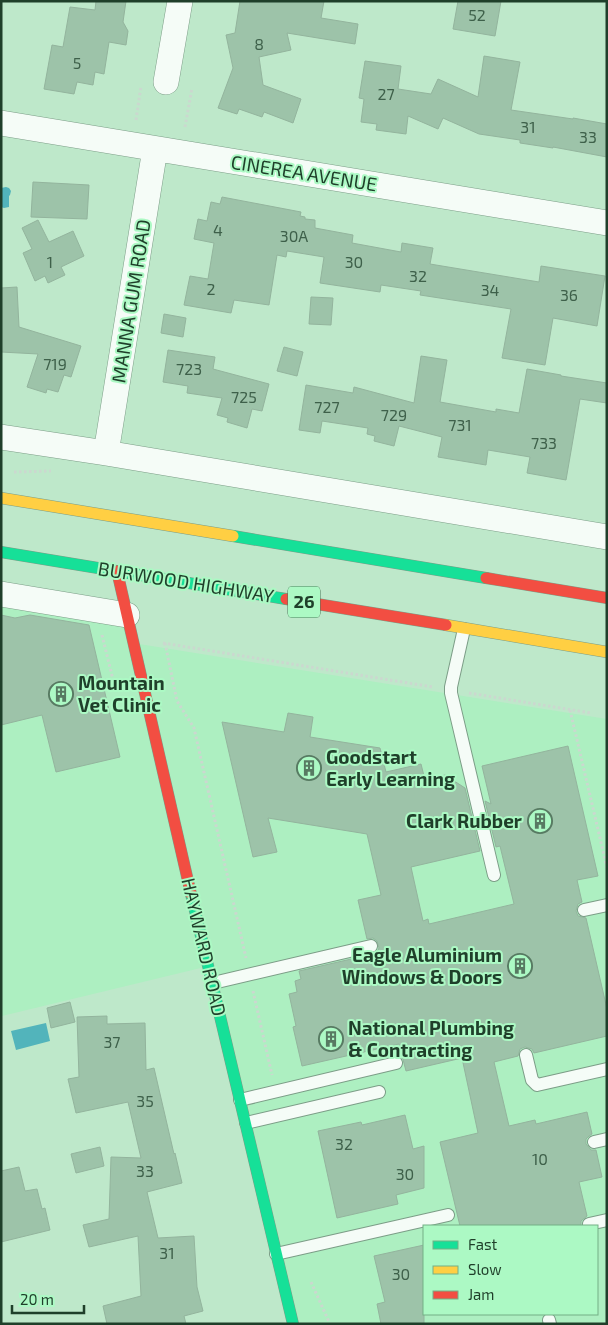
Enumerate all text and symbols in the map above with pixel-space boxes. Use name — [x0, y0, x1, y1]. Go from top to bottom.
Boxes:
house number: 52 — [468, 5, 486, 24]
house number: 8 — [254, 34, 264, 53]
house number: 5 — [73, 53, 81, 72]
house number: 27 — [377, 84, 395, 103]
house number: 31 — [520, 117, 536, 136]
house number: 33 — [579, 127, 597, 146]
street label: CINEREA AVENUE — [229, 150, 379, 195]
street label: MANNA GUM ROAD — [106, 218, 155, 384]
house number: 4 — [213, 220, 223, 239]
house number: 30A — [280, 226, 308, 245]
house number: 1 — [47, 252, 53, 271]
house number: 30 — [345, 252, 363, 271]
house number: 32 — [409, 266, 427, 285]
house number: 2 — [207, 279, 216, 298]
house number: 34 — [481, 280, 500, 299]
house number: 36 — [560, 285, 578, 304]
house number: 719 — [43, 354, 67, 373]
house number: 723 — [176, 359, 202, 378]
house number: 725 — [231, 387, 257, 406]
house number: 727 — [314, 397, 340, 416]
house number: 729 — [381, 405, 407, 424]
house number: 731 — [448, 415, 472, 434]
house number: 733 — [531, 433, 557, 452]
street label: BURWOOD HIGHWAY — [96, 556, 276, 607]
road number: 26 — [288, 586, 320, 618]
place label: Mountain Vet Clinic — [78, 671, 165, 716]
building icon: Mountain Vet Clinic — [48, 681, 74, 707]
place label: Goodstart Early Learning — [326, 745, 455, 791]
building icon: Goodstart Early Learning — [296, 755, 322, 781]
building icon: Clark Rubber — [527, 808, 553, 834]
place label: Clark Rubber — [406, 809, 522, 832]
street label: HAYWARD ROAD — [177, 876, 232, 1018]
place label: Eagle Aluminium Windows & Doors — [342, 943, 502, 988]
building icon: Eagle Aluminium Windows & Doors — [507, 953, 533, 979]
place label: National Plumbing & Contracting — [348, 1016, 514, 1061]
building icon: National Plumbing & Contracting — [318, 1026, 344, 1052]
house number: 37 — [103, 1032, 121, 1051]
house number: 35 — [136, 1091, 154, 1110]
house number: 32 — [335, 1134, 353, 1153]
house number: 10 — [532, 1149, 548, 1168]
house number: 33 — [136, 1161, 154, 1180]
house number: 30 — [396, 1164, 414, 1183]
legend — [423, 1225, 598, 1315]
text: Fast — [468, 1235, 498, 1253]
house number: 31 — [159, 1243, 175, 1262]
text: Slow — [468, 1260, 502, 1278]
house number: 30 — [392, 1264, 410, 1283]
scale bar — [12, 1282, 85, 1314]
text: Jam — [468, 1285, 494, 1303]
text: 20 m — [20, 1290, 54, 1308]

